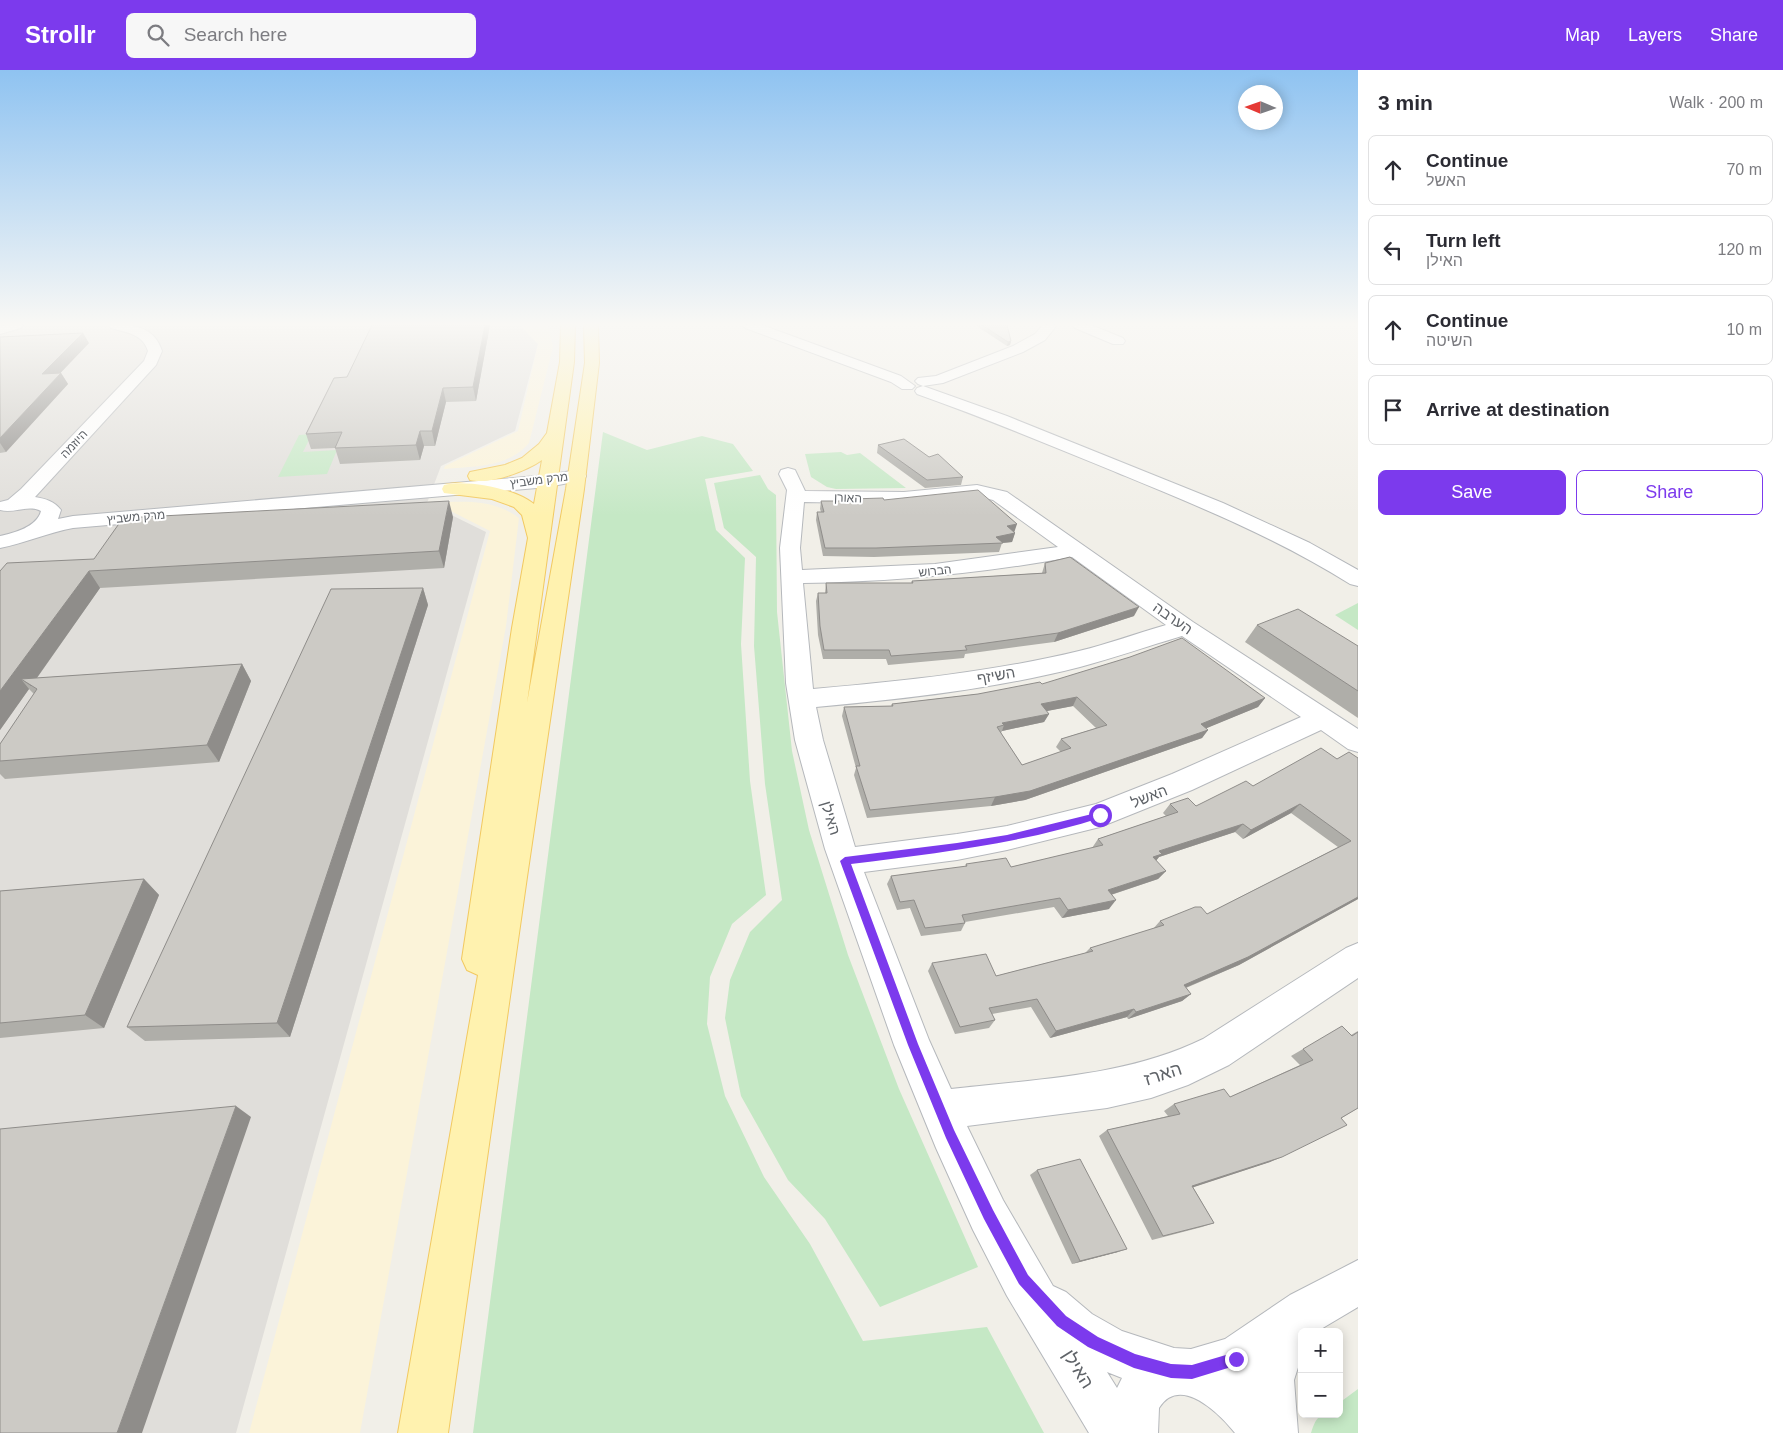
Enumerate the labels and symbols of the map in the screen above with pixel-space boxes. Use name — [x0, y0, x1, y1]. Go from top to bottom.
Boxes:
north arrow — [1238, 85, 1283, 130]
street label: היוזמה — [58, 427, 90, 461]
street label: מרק משביץ — [509, 469, 569, 491]
street label: האורן — [834, 491, 862, 505]
street label: מרק משביץ — [106, 507, 166, 527]
street label: הברוש — [918, 562, 952, 580]
street label: הערבה — [1150, 598, 1196, 638]
street label: השיזף — [976, 663, 1016, 687]
street label: האשל — [1128, 781, 1170, 811]
street label: האילן — [818, 799, 844, 837]
route start — [1089, 804, 1112, 827]
street label: הארז — [1142, 1059, 1184, 1089]
street label: האילן — [1058, 1346, 1098, 1392]
route end — [1225, 1348, 1248, 1371]

